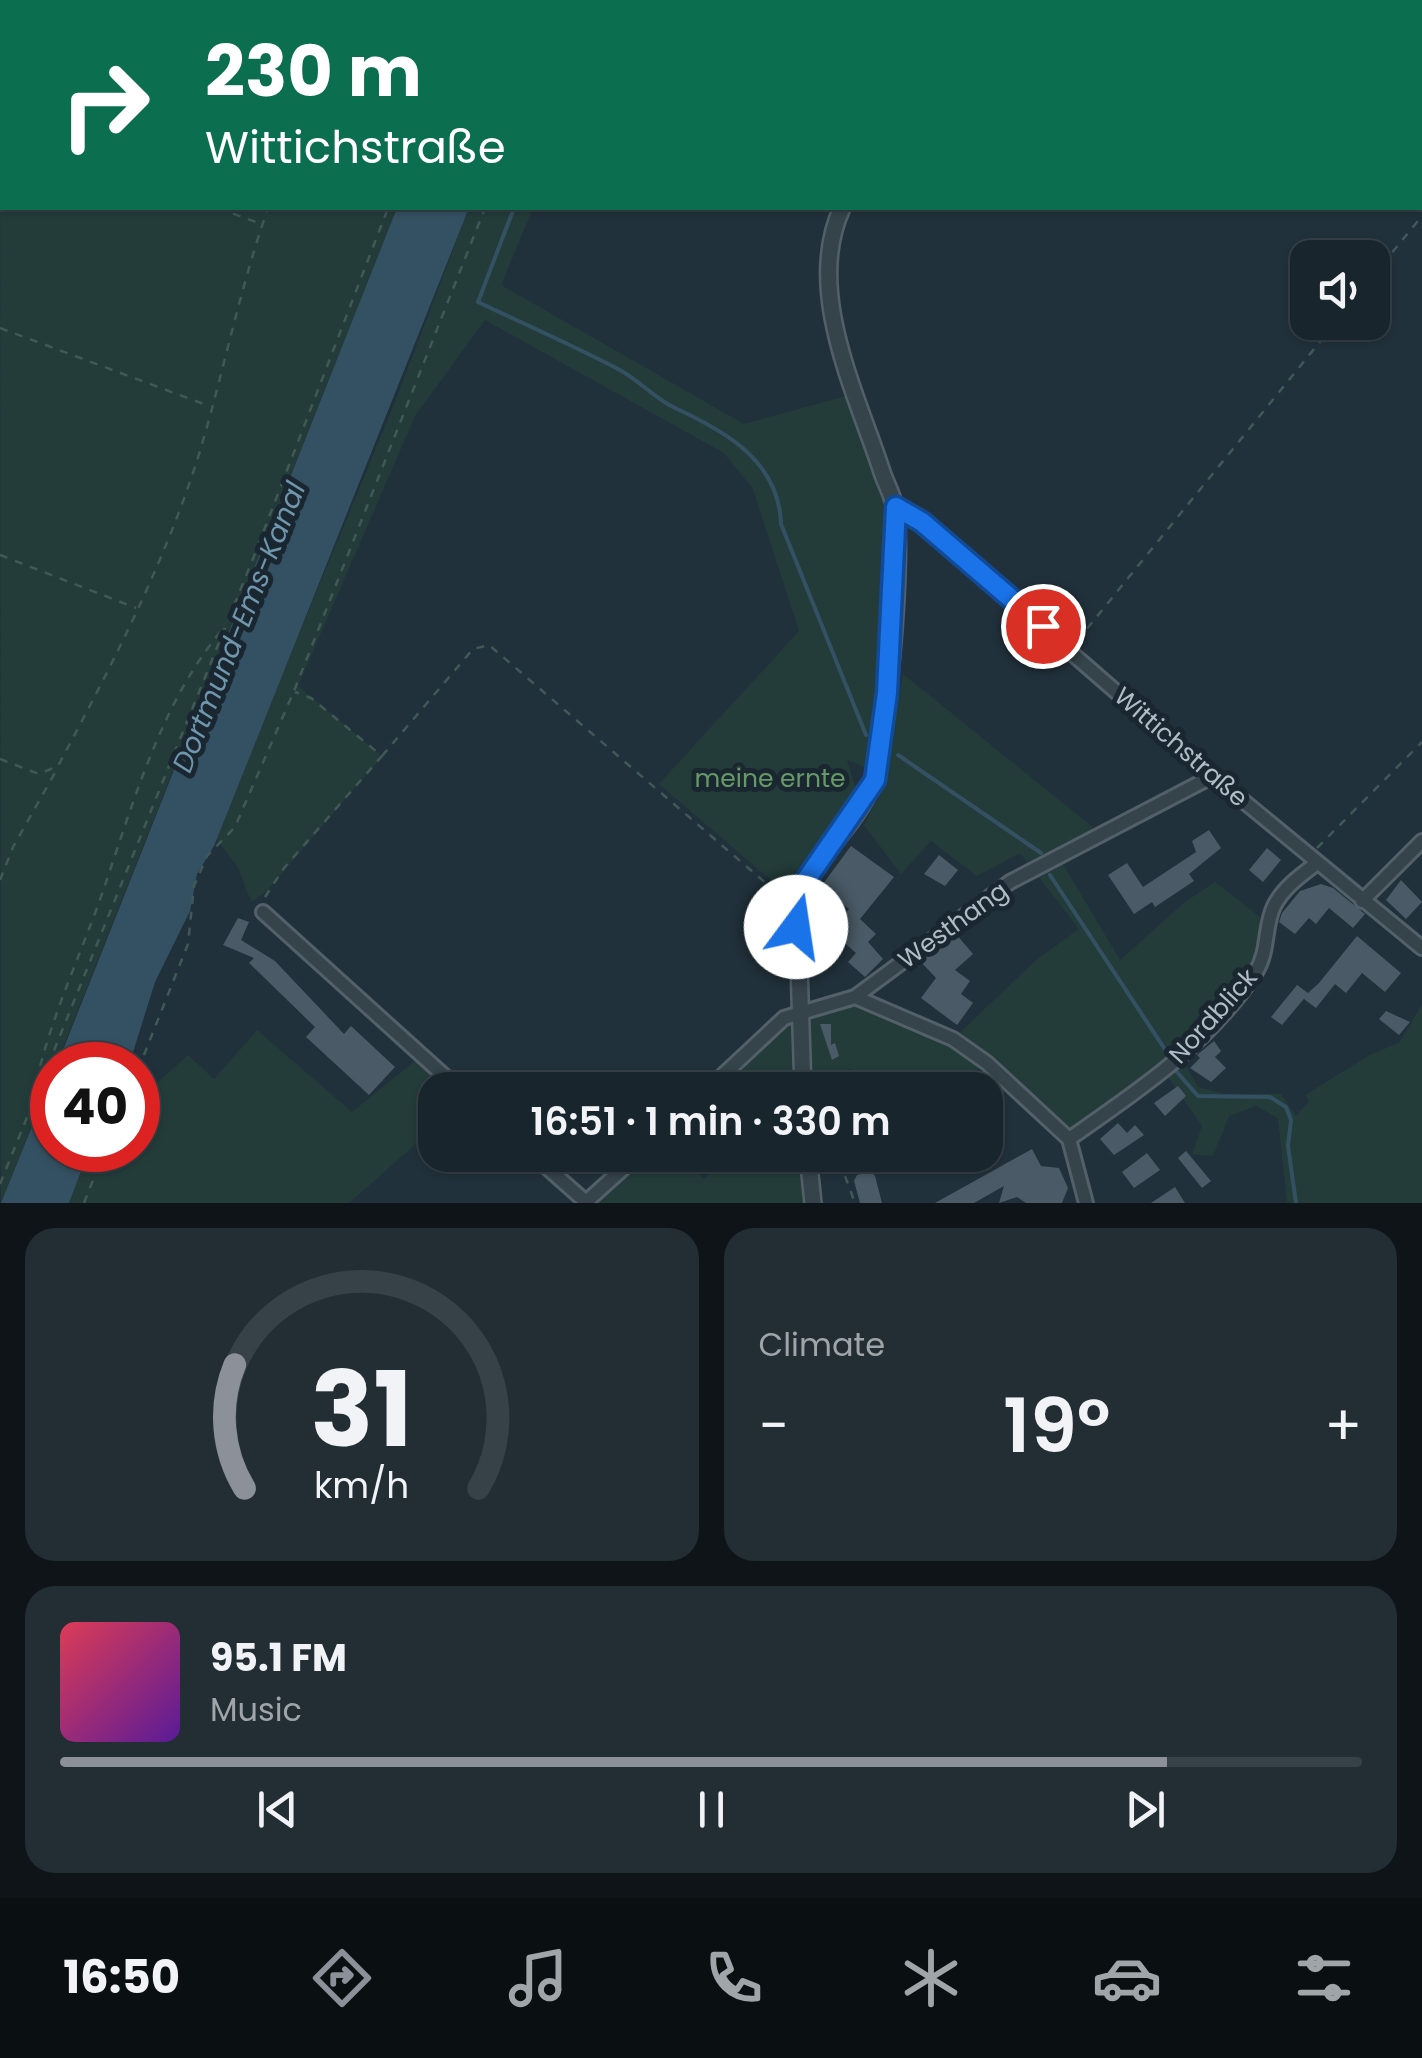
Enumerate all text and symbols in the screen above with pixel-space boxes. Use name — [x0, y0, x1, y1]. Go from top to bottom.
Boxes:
text: 230 m — [205, 22, 422, 121]
icon: right — [40, 40, 170, 170]
text: Wittichstraße — [205, 116, 506, 179]
map controls — [1290, 240, 1390, 340]
button: sound — [1290, 240, 1390, 340]
water label: Dortmund-Ems-Kanal — [163, 476, 315, 778]
pin — [1001, 584, 1086, 669]
icon: arrive — [1016, 599, 1071, 654]
street label: Wittichstraße — [1107, 679, 1255, 815]
park label: meine ernte — [694, 761, 846, 796]
street label: Westhang — [891, 873, 1015, 977]
position arrow — [744, 875, 848, 979]
street label: Nordblick — [1161, 961, 1265, 1071]
speed limit sign: 40 — [30, 1042, 160, 1172]
text: 16:51 · 1 min · 330 m — [530, 1095, 891, 1148]
text: Climate — [759, 1322, 885, 1367]
text: 31 — [311, 1337, 413, 1482]
text: 19° — [1003, 1373, 1110, 1478]
text: − — [759, 1387, 789, 1464]
text: + — [1324, 1387, 1362, 1464]
text: km/h — [314, 1460, 409, 1511]
text: 95.1 FM — [210, 1631, 347, 1684]
text: Music — [210, 1687, 302, 1732]
icon: previous — [250, 1782, 305, 1837]
icon: pause — [684, 1782, 739, 1837]
icon: next — [1118, 1782, 1173, 1837]
icon: directions — [307, 1943, 377, 2013]
icon: music — [503, 1943, 573, 2013]
icon: phone — [699, 1943, 769, 2013]
icon: climate — [896, 1943, 966, 2013]
icon: car — [1092, 1943, 1162, 2013]
icon: filters — [1289, 1943, 1359, 2013]
text: 16:50 — [63, 1946, 180, 2009]

